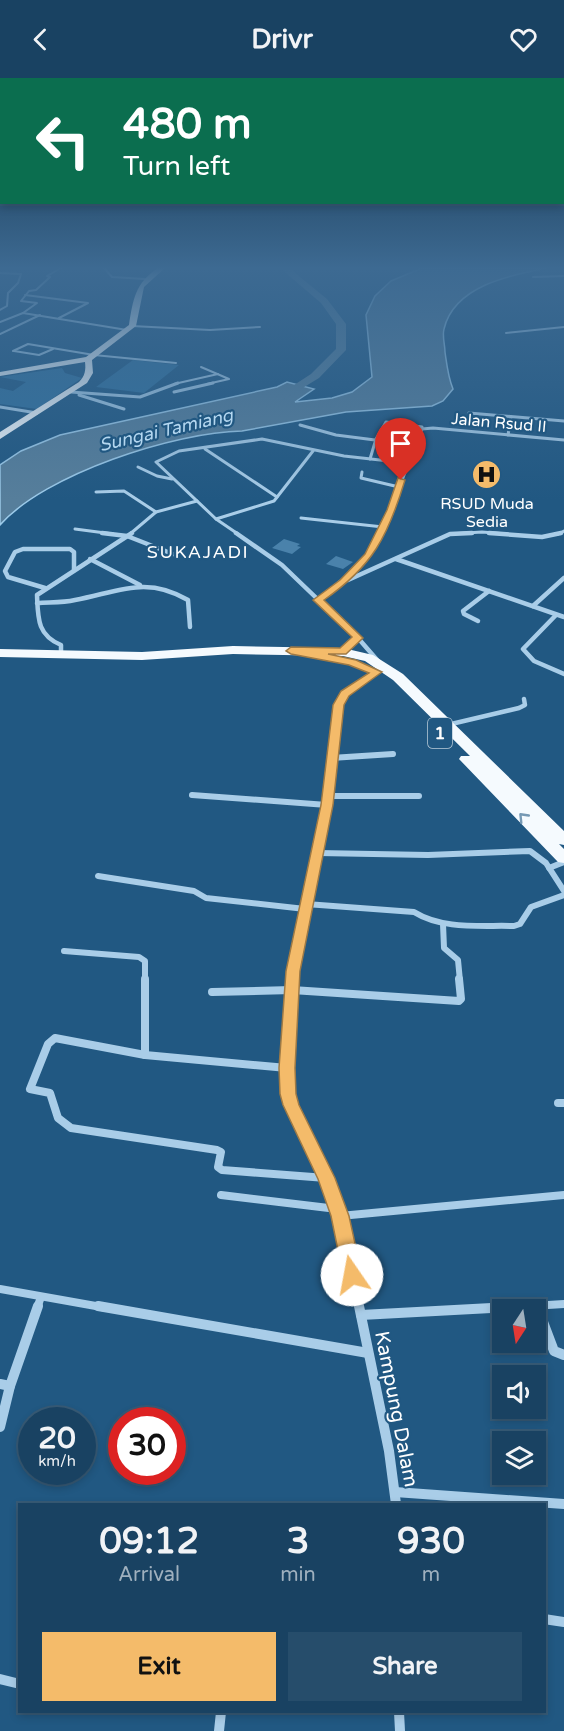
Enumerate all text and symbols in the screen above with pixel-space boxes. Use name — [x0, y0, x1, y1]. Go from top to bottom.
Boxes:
icon: back — [24, 23, 57, 56]
text: Drivr — [251, 23, 313, 56]
icon: heart — [507, 23, 540, 56]
text: 480 m — [123, 99, 252, 150]
icon: left — [24, 102, 102, 180]
text: Turn left — [123, 150, 230, 183]
water label: Sungai Tamiang — [97, 404, 237, 456]
street label: Jalan Rsud II — [450, 409, 547, 437]
pin — [375, 418, 426, 480]
icon: arrive — [384, 427, 417, 460]
hospital icon: RSUD Muda Sedia — [471, 459, 503, 491]
place label: RSUD Muda Sedia — [440, 494, 534, 532]
district label: SUKAJADI — [147, 541, 249, 563]
road number: 1 — [428, 718, 452, 748]
one-way arrow — [519, 813, 530, 824]
position arrow — [320, 1243, 384, 1307]
north arrow — [492, 1299, 546, 1353]
map controls — [492, 1299, 546, 1485]
street label: Kampung Dalam — [369, 1329, 423, 1489]
button: sound — [492, 1365, 546, 1419]
speed limit sign: 30 — [108, 1407, 186, 1485]
text: 20 — [38, 1420, 76, 1457]
button: layers — [492, 1431, 546, 1485]
text: km/h — [38, 1452, 76, 1470]
text: 09:12 — [99, 1520, 199, 1563]
text: 3 — [287, 1520, 309, 1563]
text: 930 — [397, 1520, 465, 1563]
text: Arrival — [118, 1563, 180, 1587]
text: min — [280, 1563, 316, 1587]
text: m — [422, 1563, 440, 1587]
button: Exit — [42, 1632, 276, 1701]
button: Share — [288, 1632, 522, 1701]

